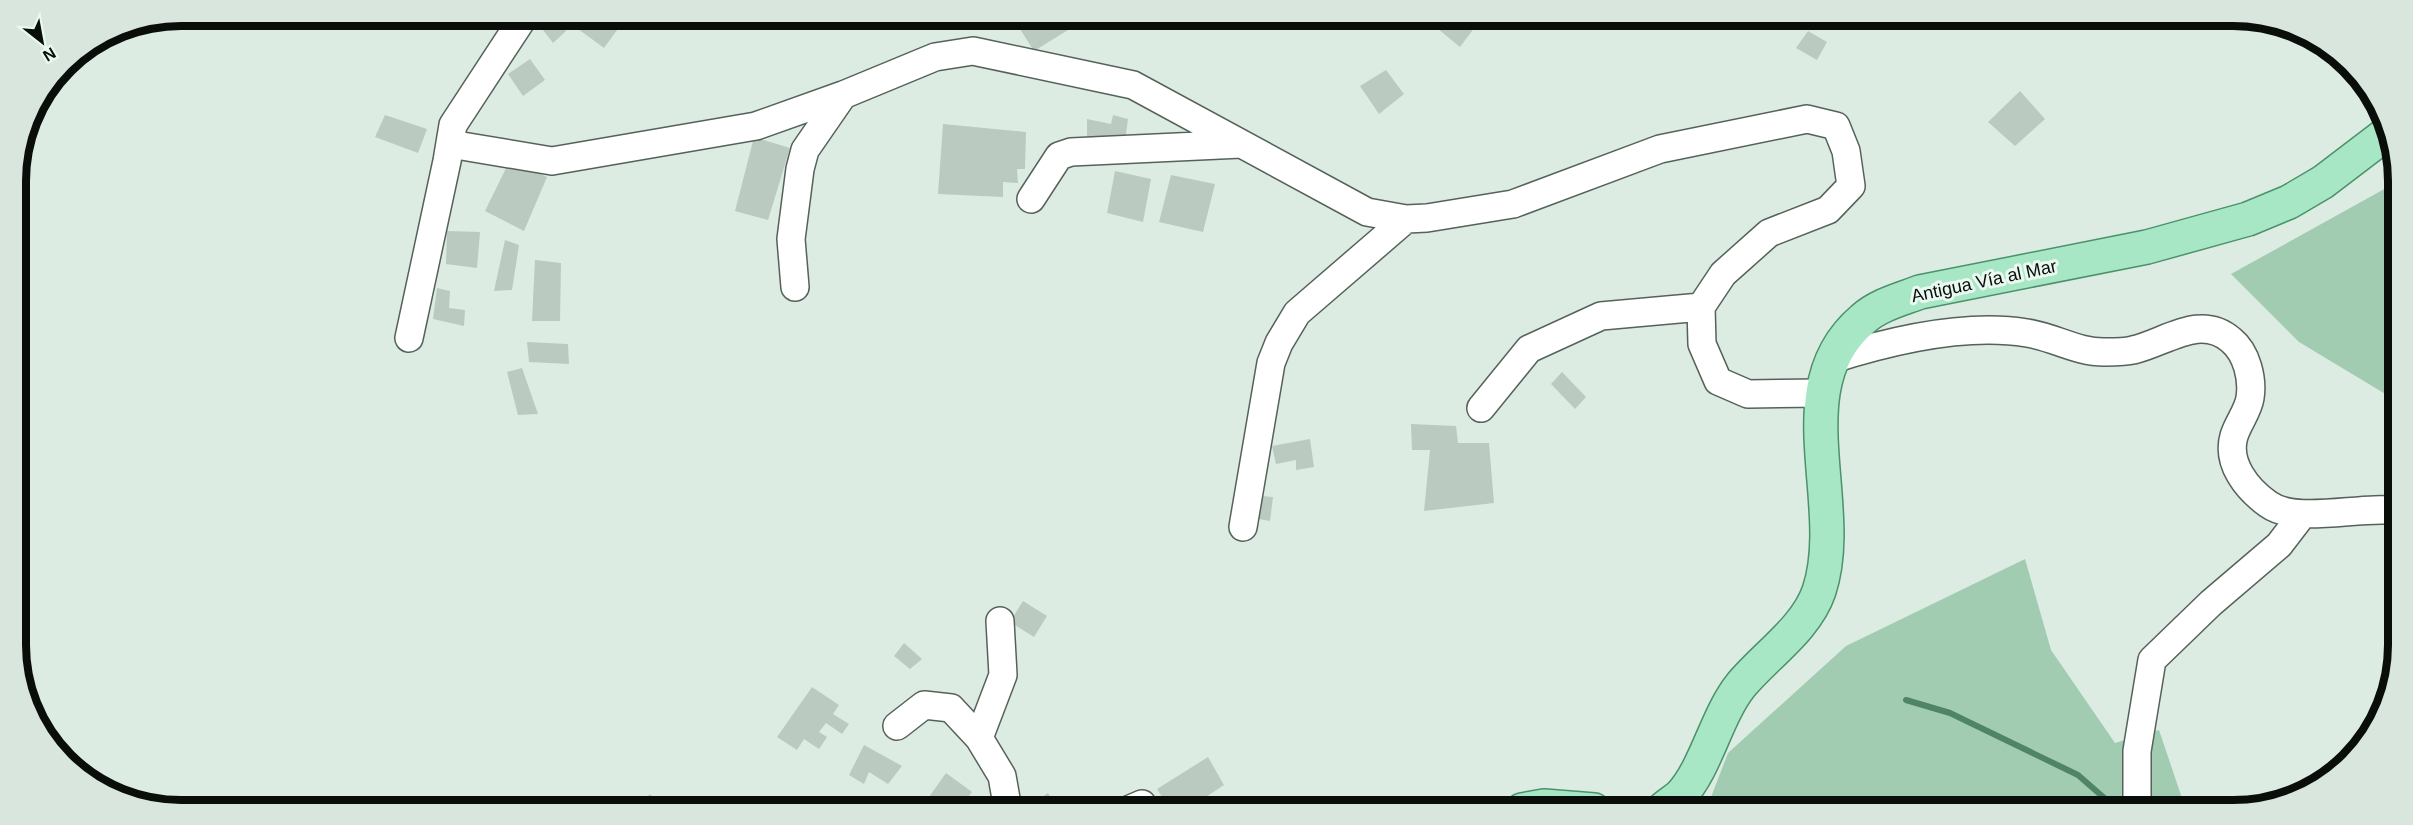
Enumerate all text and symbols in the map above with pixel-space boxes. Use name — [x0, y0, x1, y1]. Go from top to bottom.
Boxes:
north arrow — [12, 12, 72, 72]
text: N — [40, 44, 59, 65]
street label: Antigua Vía al Mar — [1909, 256, 2059, 306]

